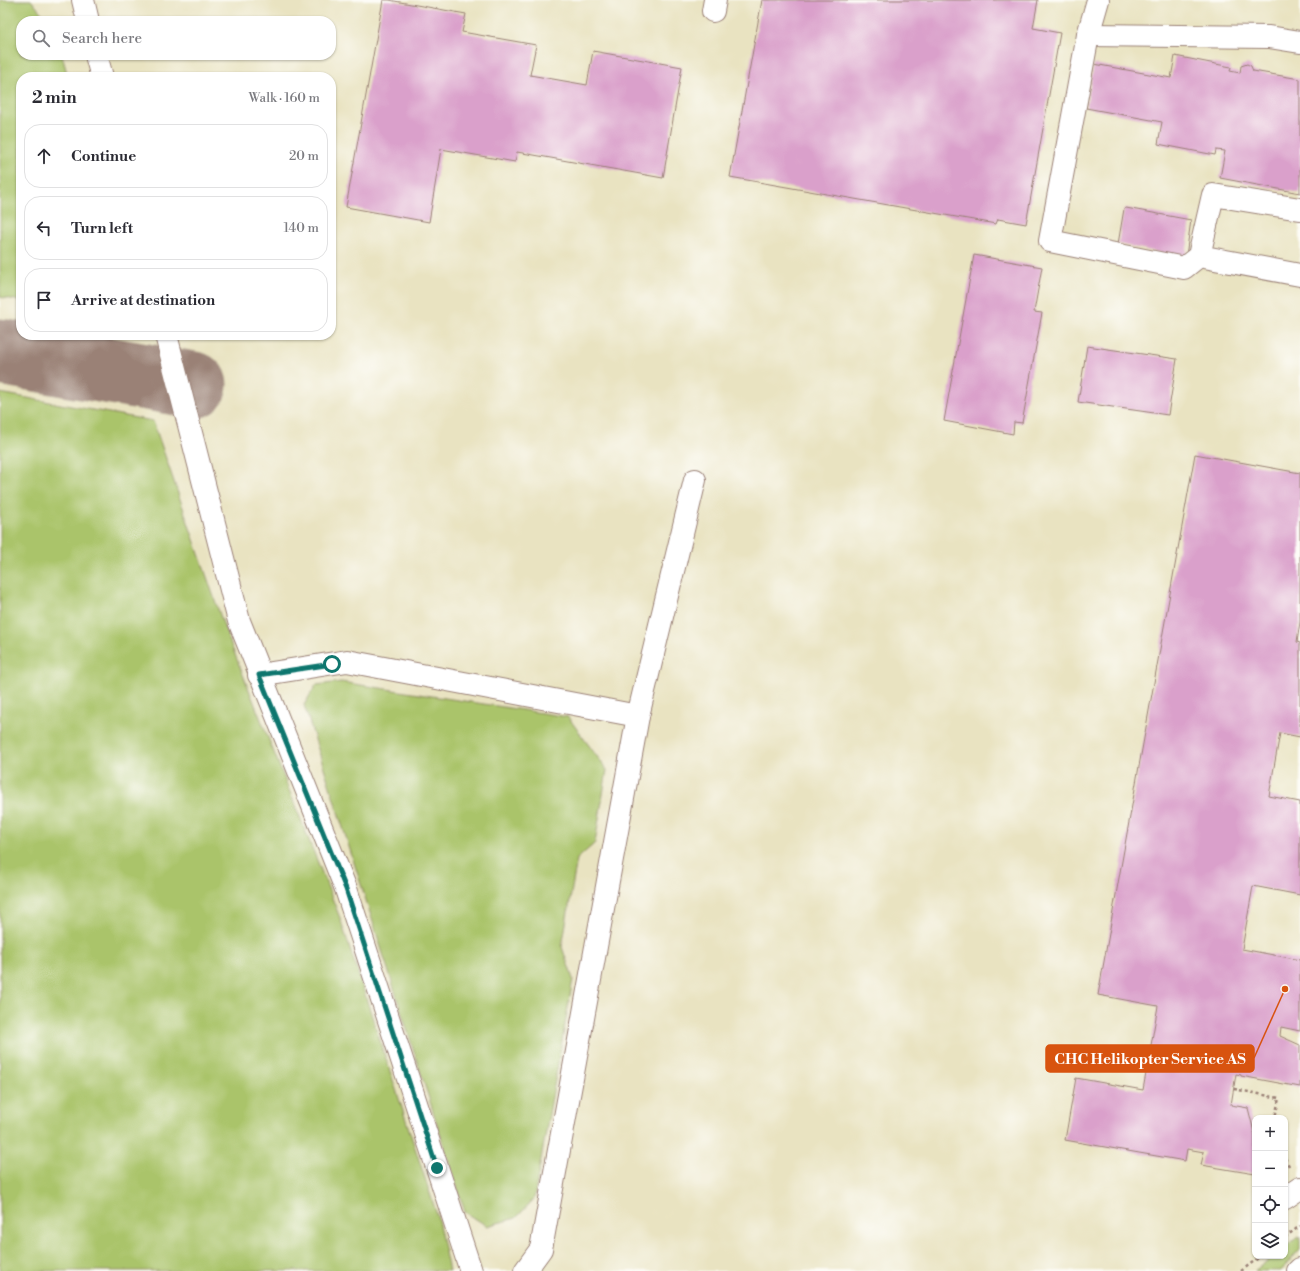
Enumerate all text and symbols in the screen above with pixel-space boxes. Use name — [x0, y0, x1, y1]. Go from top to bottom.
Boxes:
search box — [16, 16, 336, 60]
icon: search — [30, 27, 52, 49]
text: Search here — [62, 29, 142, 48]
text: 2 min — [32, 87, 77, 109]
text: Walk · 160 m — [249, 90, 320, 106]
icon: ahead — [33, 145, 55, 167]
text: Continue — [71, 147, 136, 166]
text: 20 m — [289, 148, 319, 164]
icon: left — [33, 217, 55, 239]
text: Turn left — [71, 219, 133, 238]
text: 140 m — [283, 220, 319, 236]
icon: arrive — [33, 289, 55, 311]
text: Arrive at destination — [71, 291, 215, 310]
route start — [323, 655, 341, 673]
callout: CHC Helikopter Service AS — [1046, 1045, 1254, 1072]
text: CHC Helikopter Service AS — [1054, 1050, 1246, 1069]
map controls — [1252, 1115, 1288, 1259]
button: + — [1252, 1115, 1288, 1151]
button: − — [1252, 1151, 1288, 1187]
route end — [428, 1159, 446, 1177]
button: locate — [1252, 1187, 1288, 1223]
button: layers — [1252, 1223, 1288, 1259]

